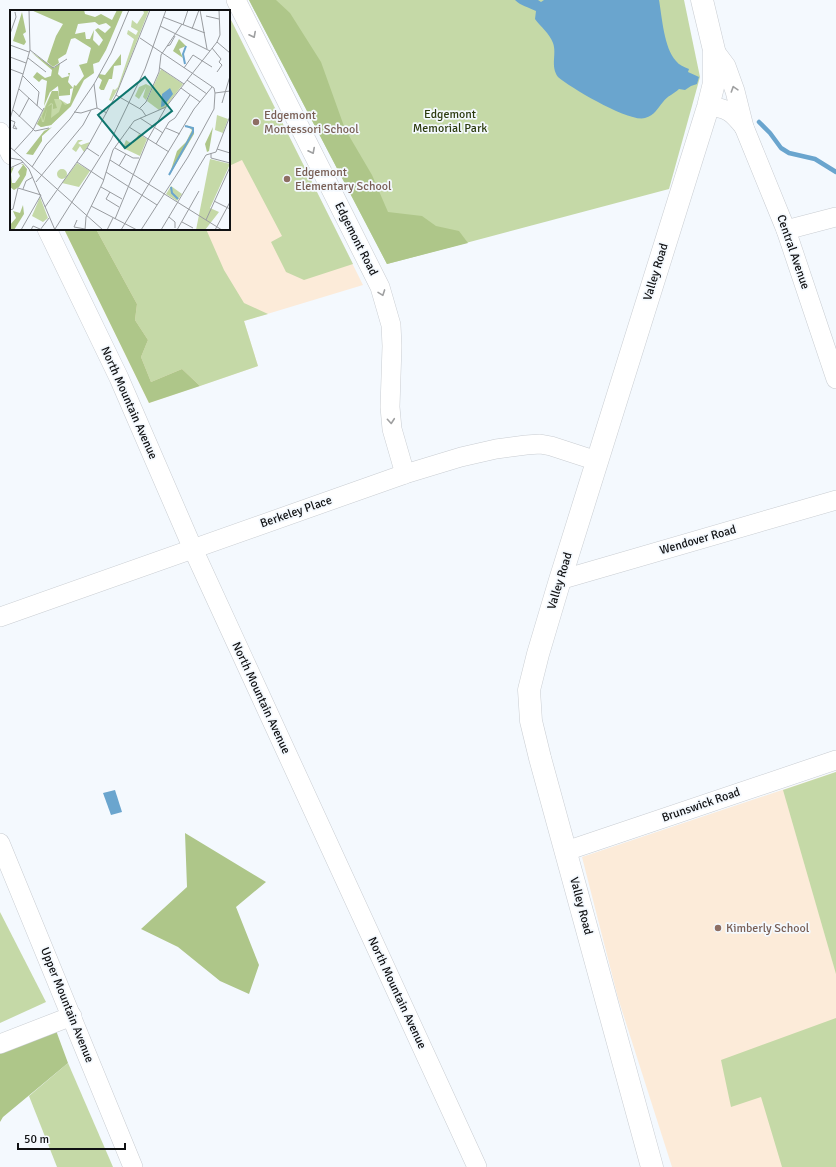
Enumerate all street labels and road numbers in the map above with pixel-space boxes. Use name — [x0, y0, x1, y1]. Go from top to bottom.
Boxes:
street label: Edgemont Road — [331, 200, 381, 278]
street label: Central Avenue — [773, 213, 813, 291]
street label: Valley Road — [640, 242, 672, 302]
street label: North Mountain Avenue — [97, 344, 161, 462]
street label: Berkeley Place — [258, 493, 334, 531]
street label: Wendover Road — [658, 522, 738, 558]
street label: Valley Road — [544, 551, 576, 611]
street label: North Mountain Avenue — [228, 640, 294, 756]
street label: Brunswick Road — [660, 785, 742, 825]
street label: Valley Road — [566, 876, 596, 936]
street label: North Mountain Avenue — [364, 935, 430, 1051]
street label: Upper Mountain Avenue — [37, 945, 97, 1065]

